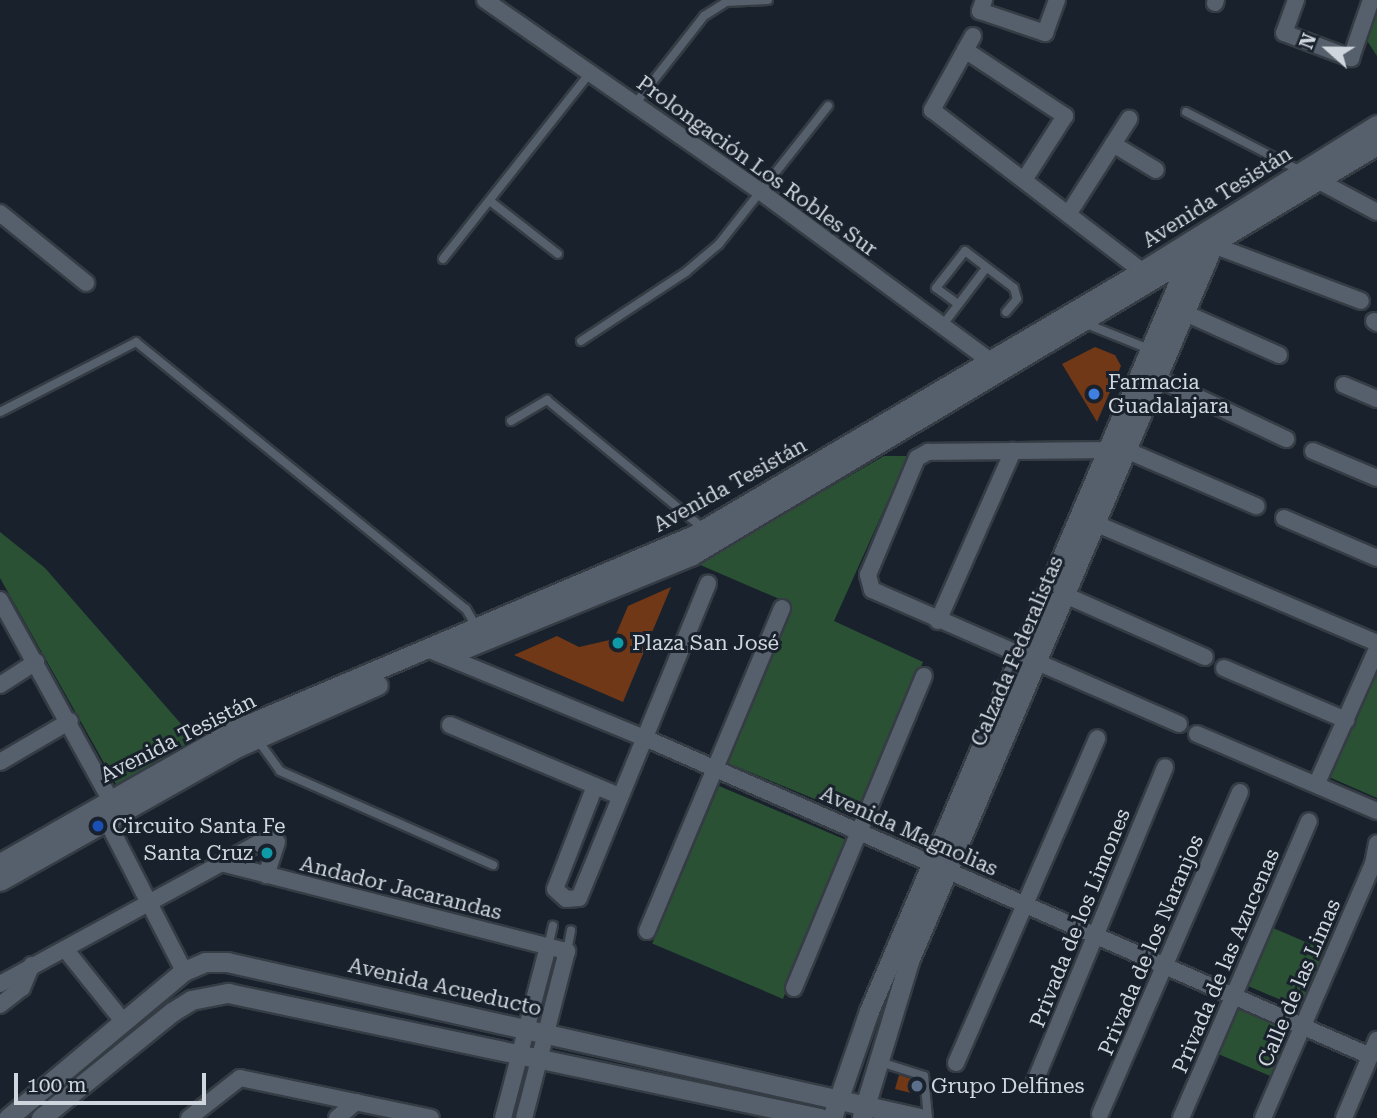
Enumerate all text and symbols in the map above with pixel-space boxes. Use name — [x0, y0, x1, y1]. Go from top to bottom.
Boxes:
north arrow — [1293, 14, 1363, 84]
text: N — [1295, 30, 1321, 52]
street label: Prolongación Los Robles Sur — [632, 70, 882, 262]
street label: Avenida Tesistán — [1138, 141, 1296, 253]
place label: Farmacia Guadalajara — [1108, 369, 1229, 419]
marker: Farmacia Guadalajara — [1086, 386, 1102, 402]
street label: Avenida Tesistán — [649, 432, 811, 538]
street label: Calzada Federalistas — [965, 552, 1069, 750]
place label: Plaza San José — [632, 630, 779, 656]
marker: Plaza San José — [610, 635, 626, 651]
street label: Avenida Tesistán — [96, 688, 260, 788]
street label: Avenida Magnolias — [816, 780, 1002, 882]
street label: Privada de los Limones — [1025, 805, 1135, 1031]
place label: Circuito Santa Fe — [112, 813, 285, 839]
marker: Circuito Santa Fe — [90, 818, 106, 834]
street label: Privada de los Naranjos — [1093, 831, 1209, 1059]
place label: Santa Cruz — [144, 840, 253, 866]
marker: Santa Cruz — [259, 845, 275, 861]
street label: Privada de las Azucenas — [1167, 845, 1285, 1077]
street label: Andador Jacarandas — [298, 851, 504, 925]
street label: Calle de las Limas — [1252, 895, 1346, 1071]
street label: Avenida Acueducto — [346, 952, 544, 1022]
scale bar — [18, 1058, 210, 1102]
text: 100 m — [27, 1073, 87, 1097]
place label: Grupo Delfines — [931, 1073, 1084, 1099]
marker: Grupo Delfines — [909, 1078, 925, 1094]

